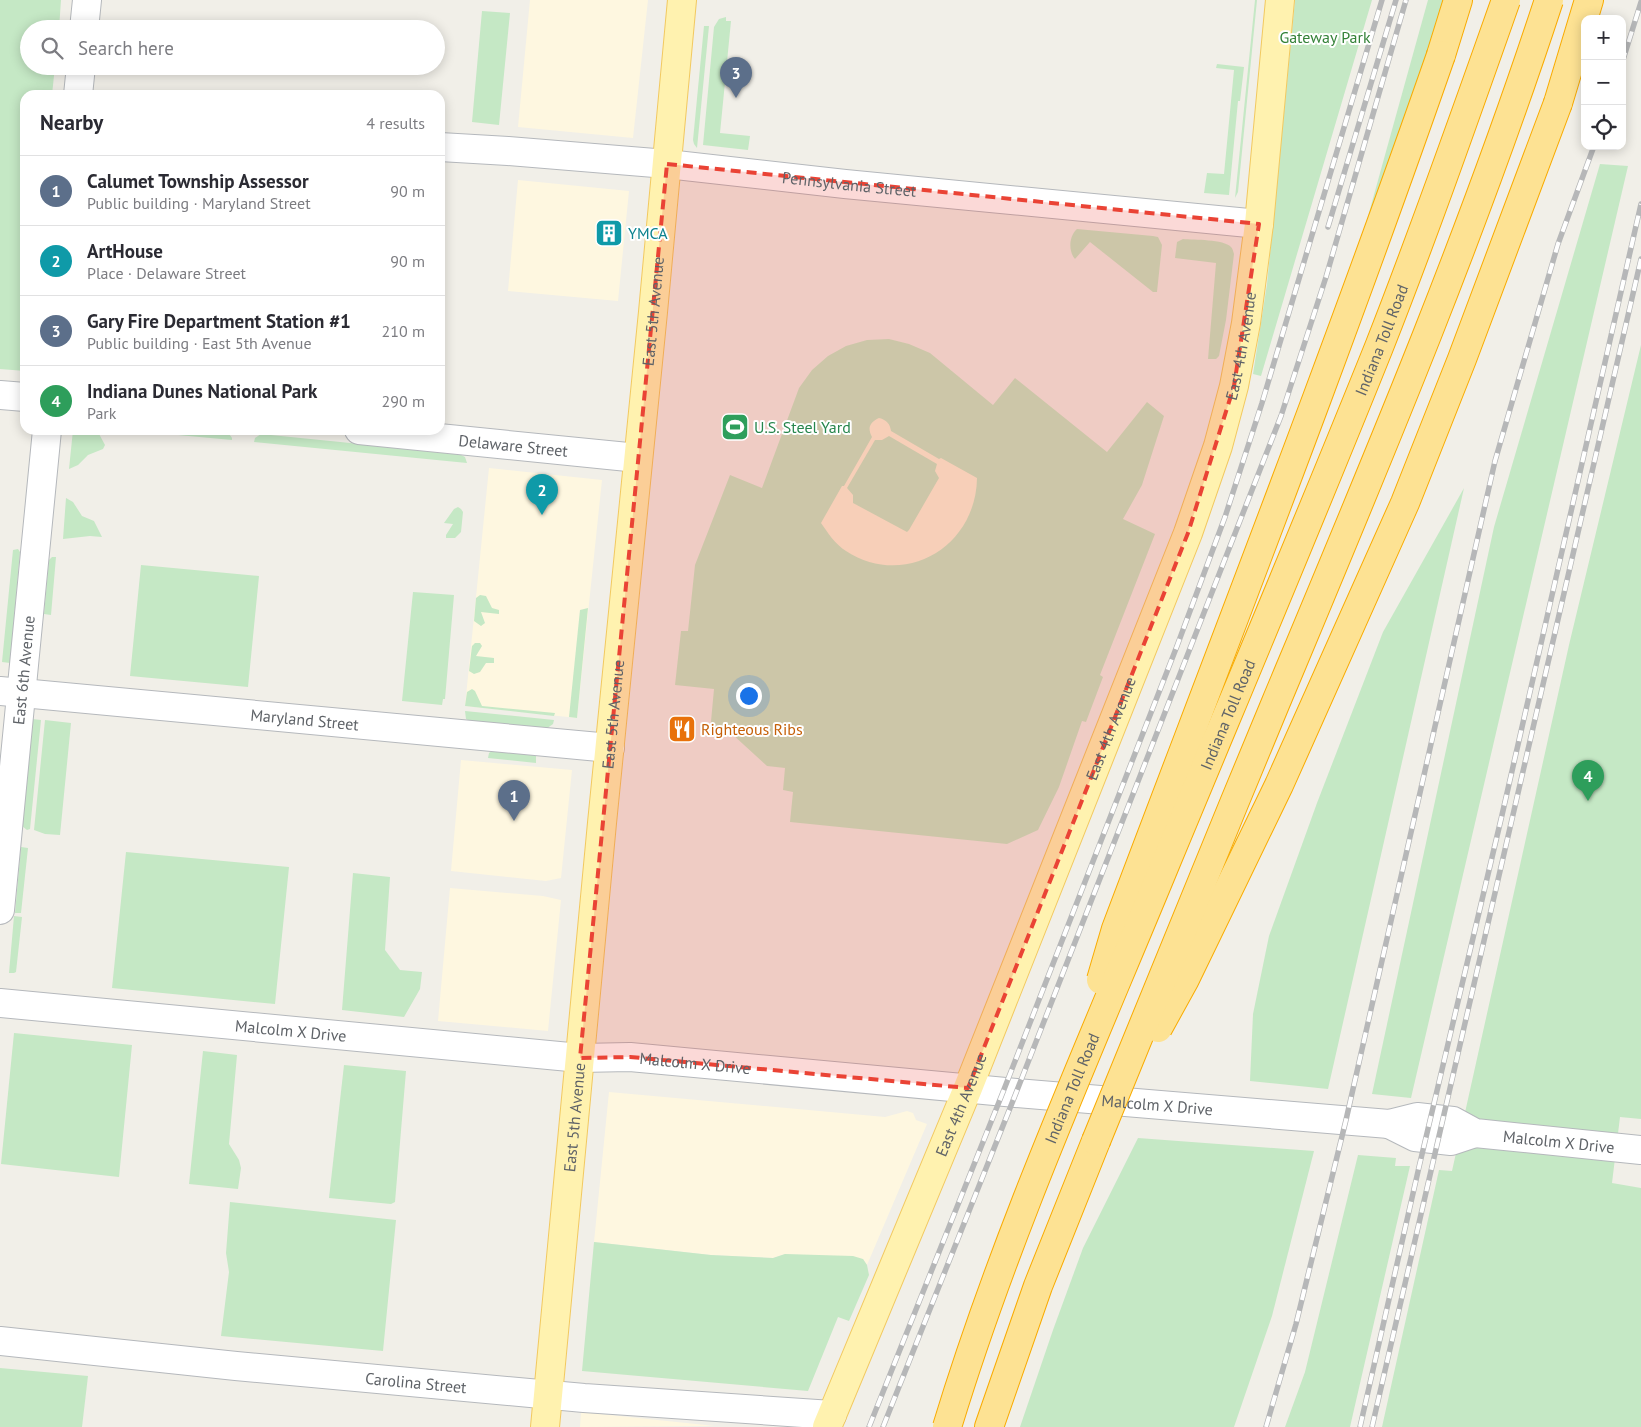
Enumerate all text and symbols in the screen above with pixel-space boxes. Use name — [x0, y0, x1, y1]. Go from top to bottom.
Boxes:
map controls — [1581, 15, 1626, 150]
button: + — [1581, 15, 1626, 60]
search box — [20, 20, 445, 75]
park label: Gateway Park — [1279, 27, 1371, 47]
icon: search — [38, 34, 66, 62]
text: Search here — [78, 36, 174, 60]
pin: 3 — [720, 57, 752, 98]
button: − — [1581, 60, 1626, 105]
button: locate — [1581, 105, 1626, 150]
text: Nearby — [40, 109, 103, 136]
text: 4 results — [366, 113, 425, 133]
street label: Pennsylvania Street — [781, 167, 918, 201]
text: Calumet Township Assessor — [87, 169, 309, 193]
text: 1 — [51, 181, 61, 201]
text: 90 m — [390, 181, 425, 201]
text: Public building · Maryland Street — [87, 193, 311, 213]
building icon: YMCA — [594, 218, 624, 248]
place label: YMCA — [628, 223, 668, 243]
text: ArtHouse — [87, 239, 163, 263]
text: 2 — [51, 251, 61, 271]
text: 90 m — [390, 251, 425, 271]
street label: East 5th Avenue — [638, 256, 668, 367]
text: Place · Delaware Street — [87, 263, 246, 283]
street label: Indiana Toll Road — [1351, 282, 1412, 398]
street label: East 4th Avenue — [1221, 291, 1260, 402]
text: Gary Fire Department Station #1 — [87, 309, 351, 333]
text: 3 — [51, 321, 61, 341]
text: 210 m — [382, 321, 425, 341]
text: Public building · East 5th Avenue — [87, 333, 312, 353]
text: Indiana Dunes National Park — [87, 379, 317, 403]
text: 4 — [51, 391, 61, 411]
text: 290 m — [382, 391, 425, 411]
text: Park — [87, 403, 116, 423]
sports icon: U.S. Steel Yard — [720, 412, 750, 442]
place label: U.S. Steel Yard — [754, 417, 851, 437]
street label: Delaware Street — [458, 430, 569, 461]
pin: 2 — [526, 474, 558, 515]
street label: East 6th Avenue — [8, 615, 39, 726]
street label: Indiana Toll Road — [1196, 656, 1260, 773]
street label: East 5th Avenue — [597, 659, 628, 770]
street label: East 4th Avenue — [1081, 674, 1140, 783]
your location — [736, 683, 762, 709]
street label: Maryland Street — [250, 704, 360, 735]
restaurant icon: Righteous Ribs — [667, 714, 697, 744]
place label: Righteous Ribs — [701, 719, 803, 739]
pin: 4 — [1572, 760, 1604, 801]
pin: 1 — [498, 780, 530, 821]
street label: Malcolm X Drive — [234, 1015, 347, 1046]
street label: Indiana Toll Road — [1040, 1030, 1104, 1147]
street label: Malcolm X Drive — [639, 1048, 752, 1078]
street label: East 4th Avenue — [931, 1050, 991, 1159]
street label: East 5th Avenue — [559, 1062, 589, 1173]
street label: Malcolm X Drive — [1101, 1090, 1214, 1119]
street label: Malcolm X Drive — [1502, 1126, 1615, 1157]
street label: Carolina Street — [364, 1368, 468, 1397]

